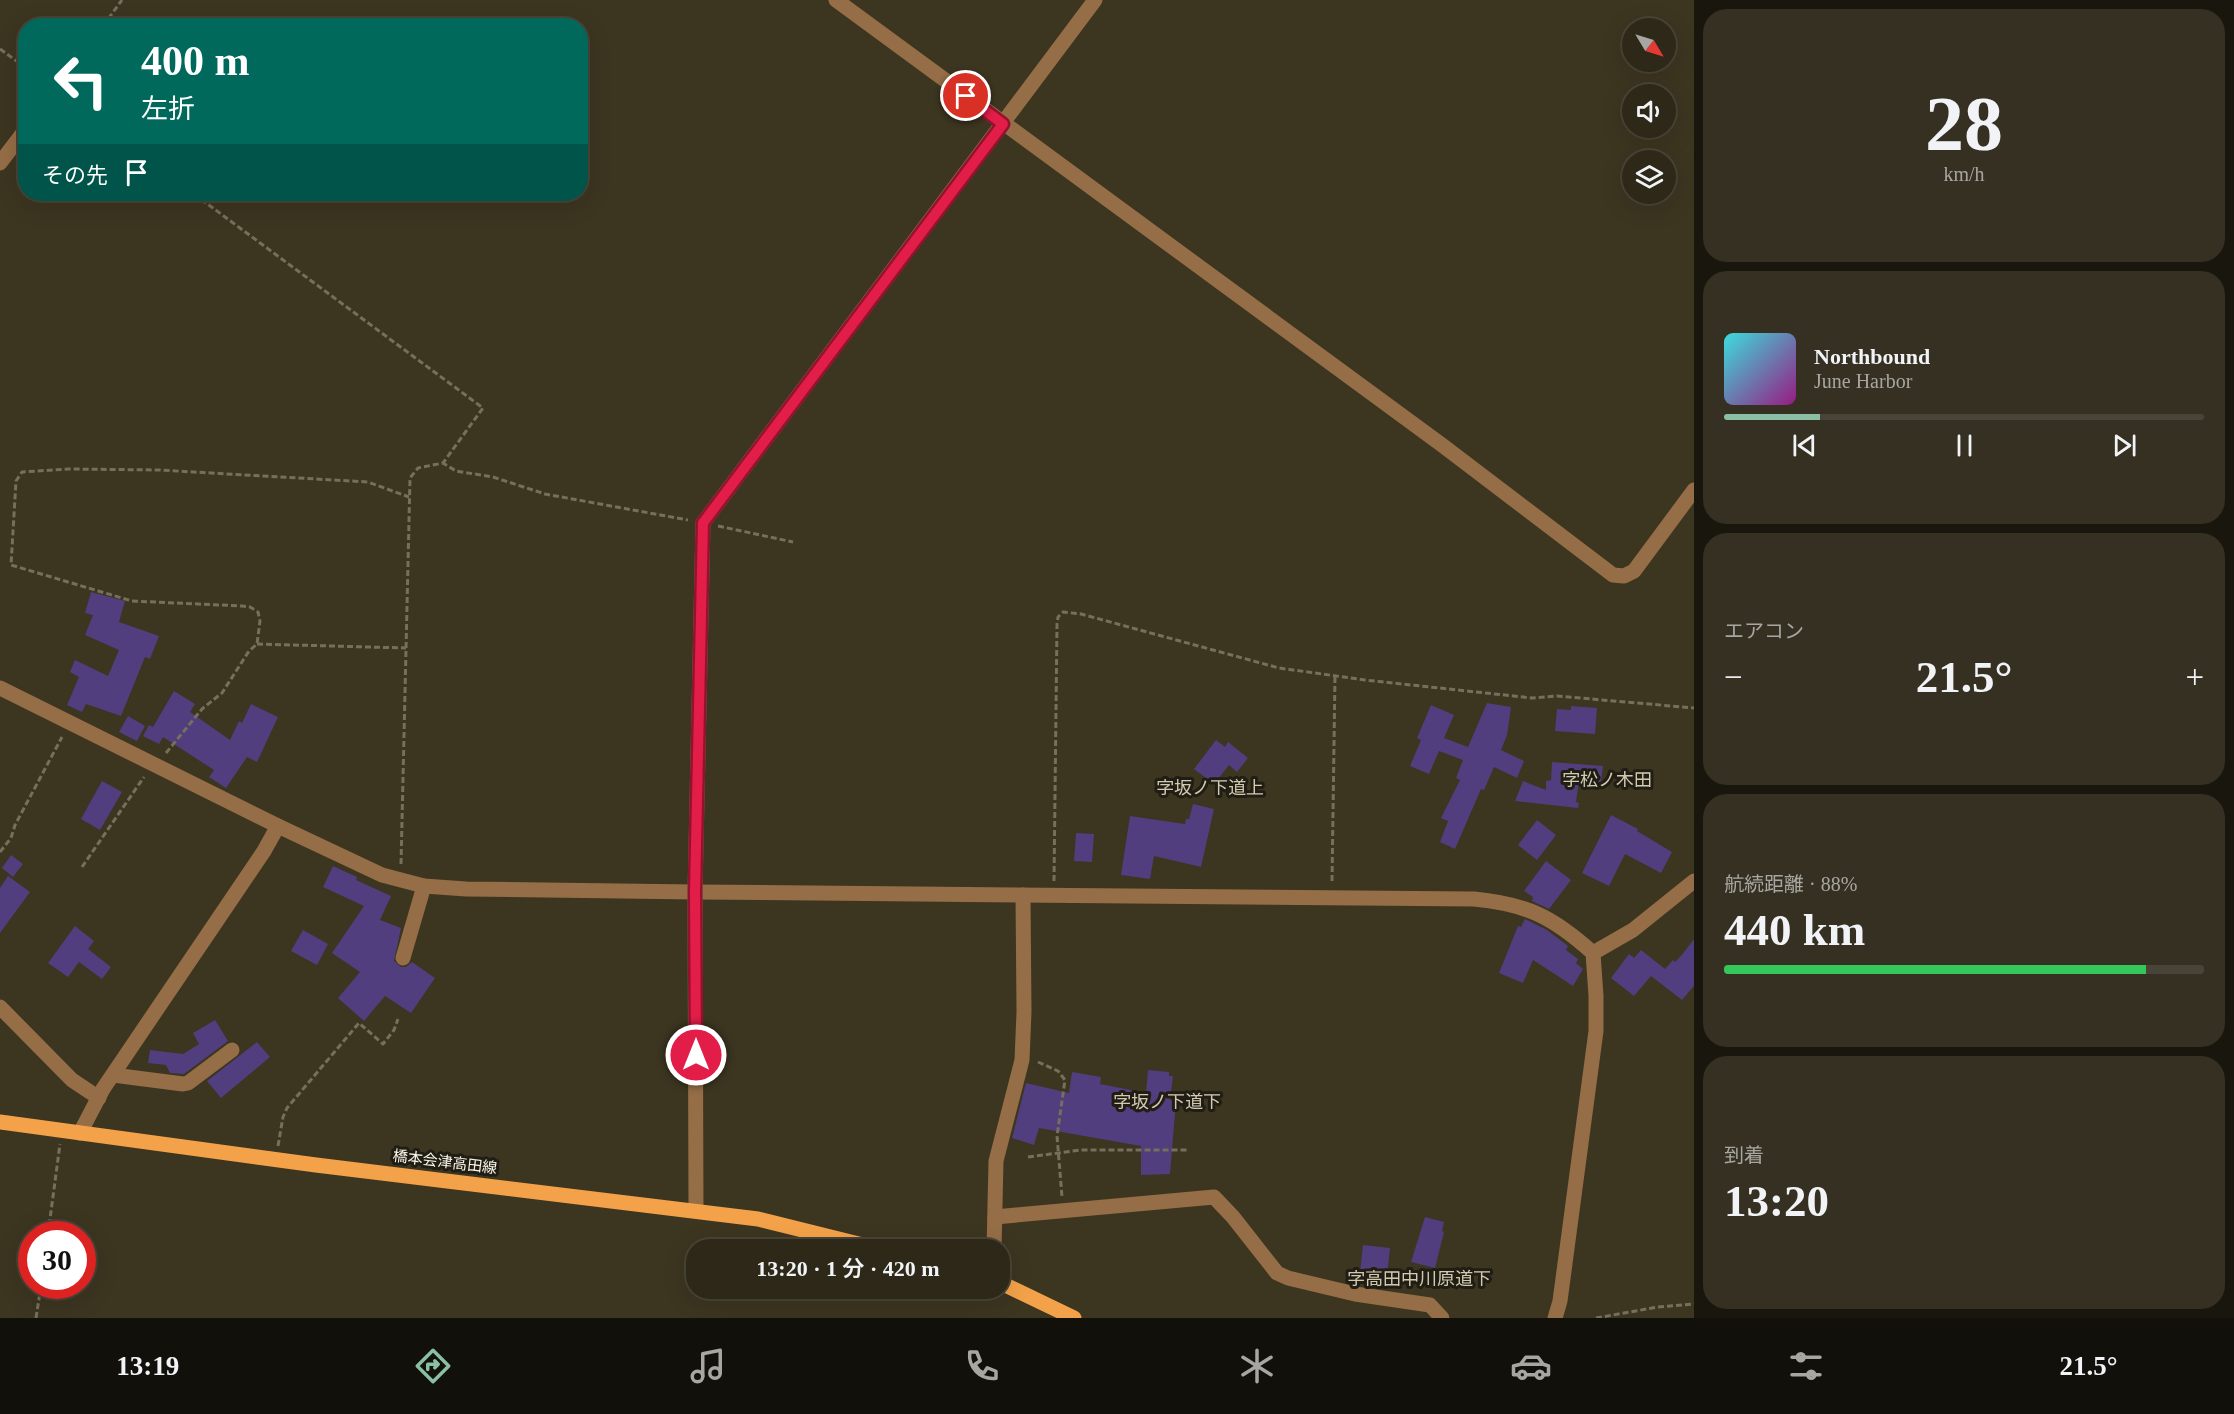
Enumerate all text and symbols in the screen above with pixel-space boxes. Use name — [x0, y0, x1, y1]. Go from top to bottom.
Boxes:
north arrow — [1622, 18, 1676, 72]
map controls — [1622, 18, 1676, 204]
text: 400 m — [141, 38, 250, 84]
icon: left — [42, 42, 120, 120]
pin — [940, 70, 991, 121]
icon: arrive — [949, 79, 982, 112]
text: 28 — [1925, 80, 2003, 167]
button: sound — [1622, 84, 1676, 138]
text: 左折 — [141, 94, 195, 124]
button: layers — [1622, 150, 1676, 204]
icon: arrive — [120, 156, 153, 189]
text: その先 — [42, 163, 108, 188]
text: km/h — [1943, 163, 1985, 185]
text: Northbound — [1814, 344, 1930, 369]
text: June Harbor — [1814, 370, 1912, 392]
icon: previous — [1788, 429, 1821, 462]
icon: pause — [1948, 429, 1981, 462]
icon: next — [2108, 429, 2141, 462]
text: エアコン — [1724, 620, 1804, 642]
text: 21.5° — [1916, 652, 2012, 702]
text: − — [1724, 659, 1743, 695]
text: + — [2185, 659, 2204, 695]
district label: 字松ノ木田 — [1562, 770, 1652, 790]
district label: 字坂ノ下道上 — [1156, 778, 1264, 798]
text: 航続距離 · 88% — [1724, 873, 1857, 895]
text: 440 km — [1724, 905, 1865, 955]
position arrow — [664, 1023, 728, 1087]
district label: 字坂ノ下道下 — [1113, 1092, 1221, 1112]
text: 到着 — [1724, 1144, 1764, 1166]
street label: 橋本会津高田線 — [392, 1148, 498, 1176]
text: 13:20 — [1724, 1176, 1829, 1226]
speed limit sign: 30 — [18, 1221, 96, 1299]
text: 13:20 · 1 分 · 420 m — [756, 1256, 940, 1281]
district label: 字高田中川原道下 — [1347, 1269, 1491, 1289]
icon: directions — [412, 1345, 454, 1387]
icon: music — [687, 1345, 729, 1387]
icon: phone — [961, 1345, 1003, 1387]
icon: climate — [1236, 1345, 1278, 1387]
icon: car — [1510, 1345, 1552, 1387]
icon: filters — [1785, 1345, 1827, 1387]
text: 13:19 — [116, 1351, 179, 1381]
text: 21.5° — [2060, 1351, 2118, 1381]

